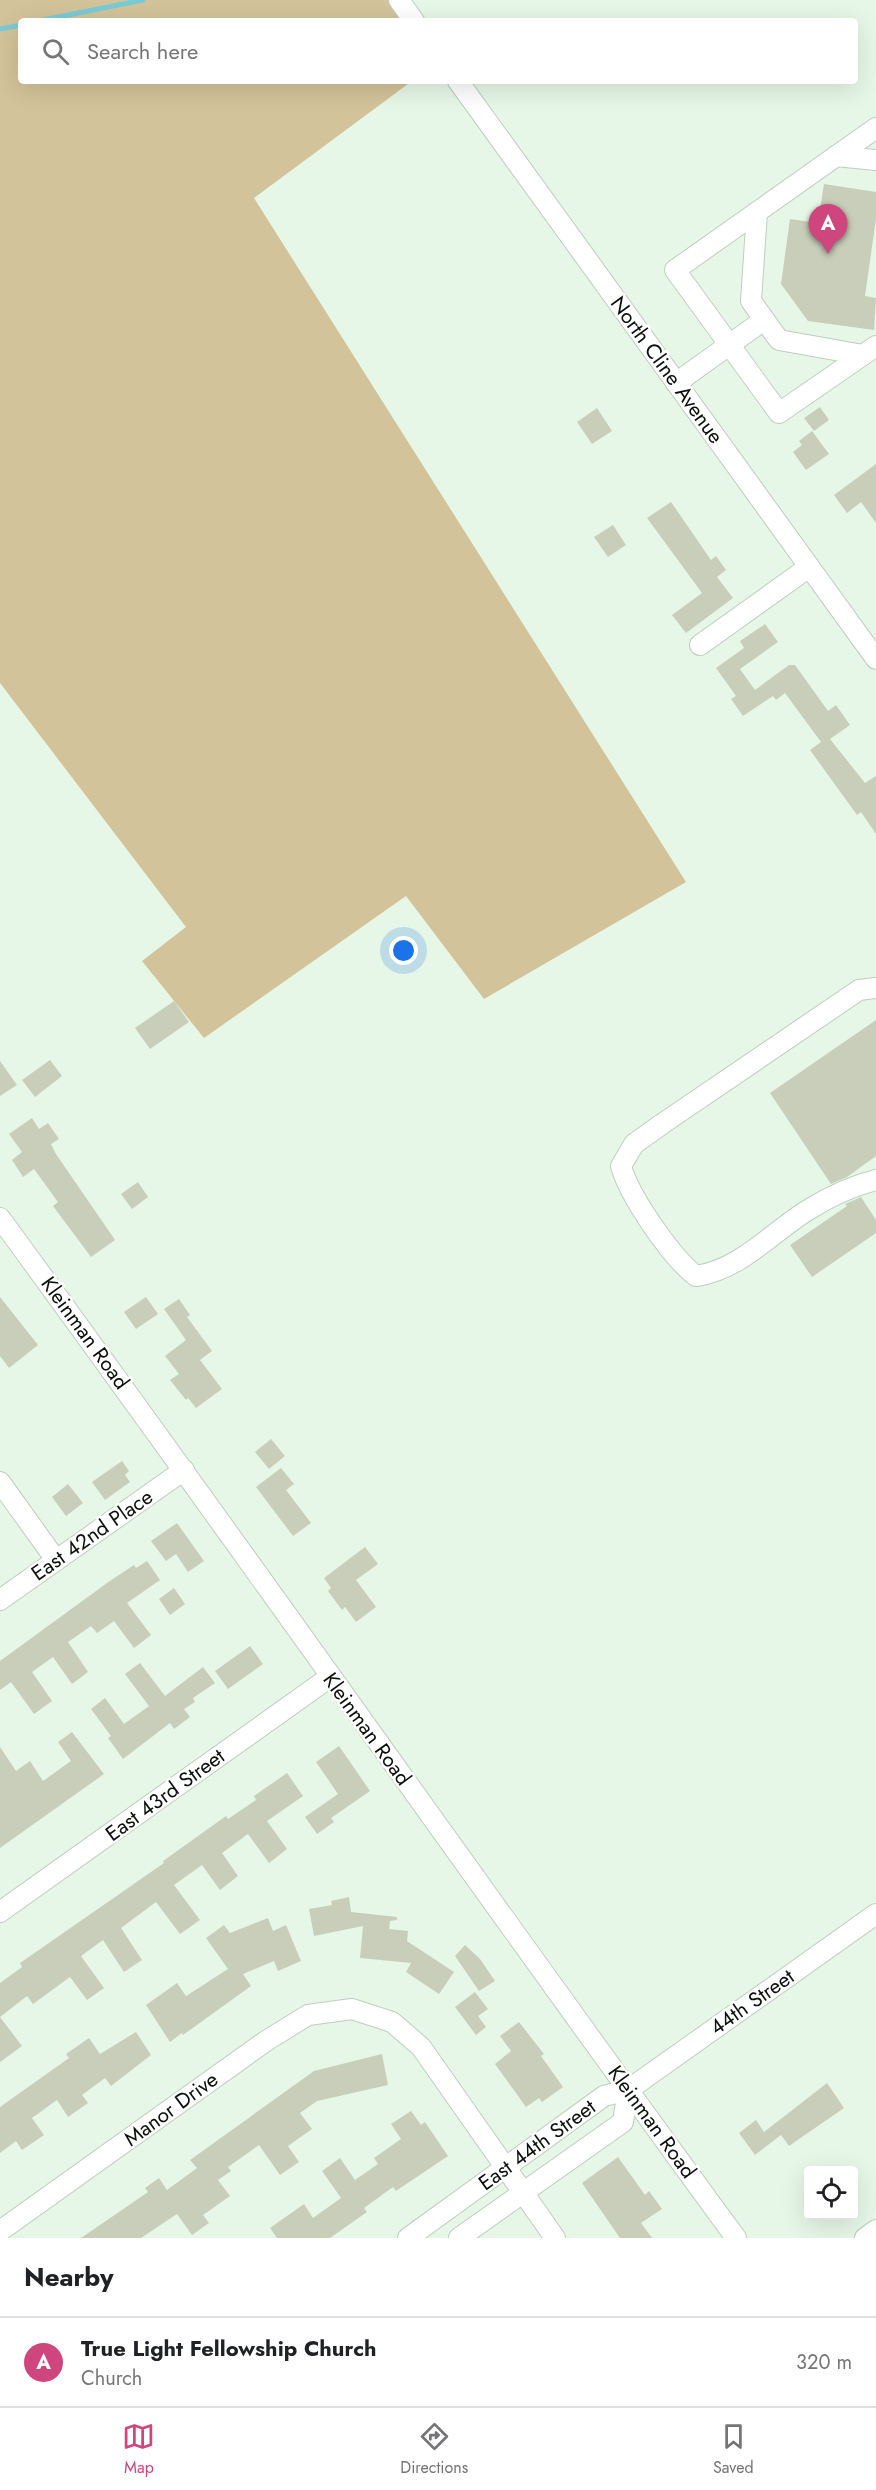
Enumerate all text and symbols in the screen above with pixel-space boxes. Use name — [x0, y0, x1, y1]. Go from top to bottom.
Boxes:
search box — [18, 18, 858, 84]
icon: search — [39, 35, 72, 68]
text: Search here — [87, 35, 198, 67]
pin: A — [808, 204, 848, 254]
street label: North Cline Avenue — [603, 290, 731, 450]
your location — [389, 936, 418, 965]
street label: Kleinman Road — [34, 1270, 136, 1396]
street label: East 42nd Place — [25, 1482, 159, 1588]
street label: Kleinman Road — [316, 1666, 418, 1792]
street label: East 43rd Street — [99, 1741, 231, 1849]
street label: 44th Street — [704, 1962, 800, 2042]
street label: Kleinman Road — [601, 2059, 703, 2185]
street label: Manor Drive — [118, 2064, 224, 2153]
street label: East 44th Street — [472, 2092, 602, 2198]
map controls — [804, 2166, 858, 2220]
button: locate — [804, 2166, 858, 2220]
text: Nearby — [24, 2258, 113, 2296]
text: True Light Fellowship Church — [81, 2332, 377, 2364]
text: A — [36, 2348, 51, 2377]
text: 320 m — [796, 2348, 852, 2377]
text: Church — [81, 2364, 142, 2393]
tab: Map — [122, 2420, 155, 2479]
tab: Directions — [400, 2420, 468, 2479]
tab: Saved — [713, 2420, 754, 2479]

